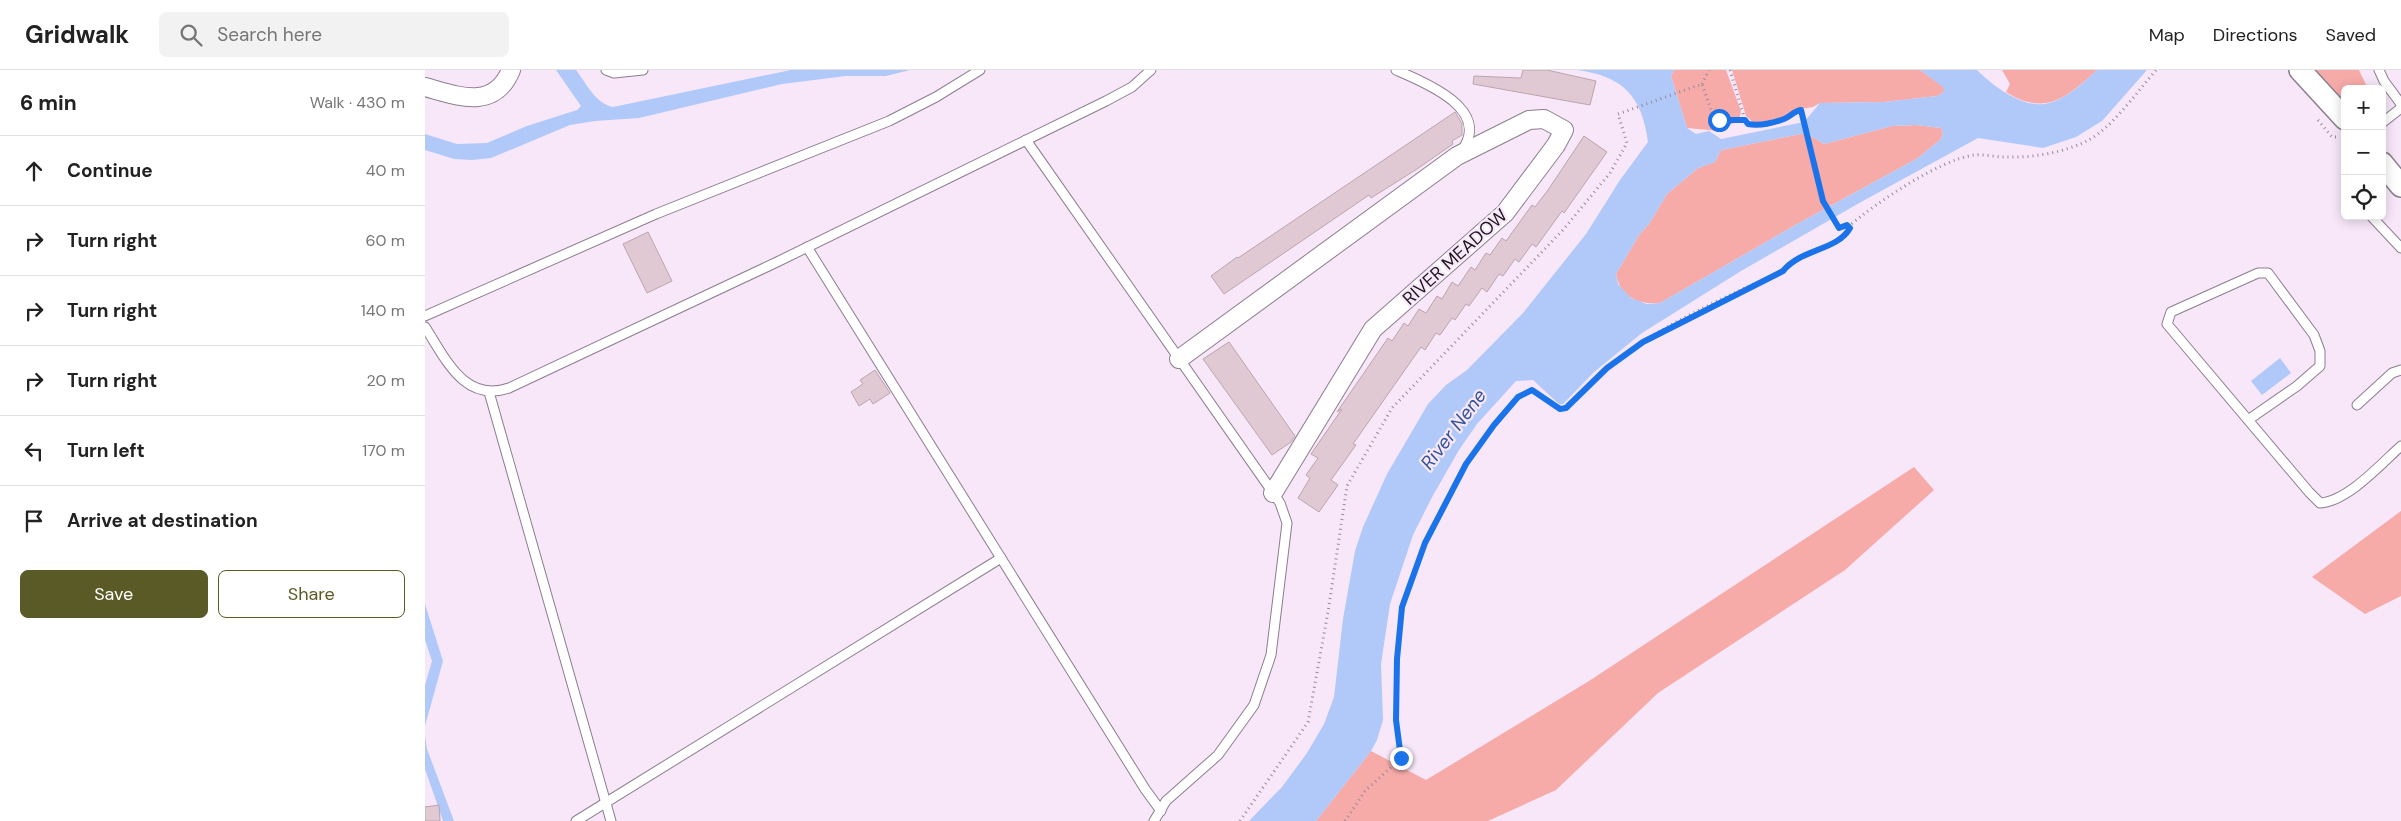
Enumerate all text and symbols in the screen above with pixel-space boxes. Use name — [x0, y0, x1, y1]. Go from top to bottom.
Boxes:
search box — [159, 12, 509, 57]
text: Gridwalk — [25, 19, 129, 50]
icon: search — [177, 21, 205, 49]
text: Search here — [217, 22, 322, 47]
text: Map — [2149, 23, 2185, 47]
text: Directions — [2213, 23, 2298, 47]
text: Saved — [2326, 23, 2376, 47]
map controls — [2341, 85, 2386, 220]
button: + — [2341, 85, 2386, 130]
text: 6 min — [20, 89, 77, 117]
text: Walk · 430 m — [310, 92, 405, 113]
route start — [1708, 109, 1731, 132]
button: − — [2341, 130, 2386, 175]
icon: ahead — [20, 157, 48, 185]
text: Continue — [67, 158, 153, 183]
text: 40 m — [366, 160, 405, 181]
button: locate — [2341, 175, 2386, 220]
street label: RIVER MEADOW — [1397, 204, 1513, 310]
icon: right — [20, 227, 48, 255]
text: Turn right — [67, 228, 157, 253]
text: 60 m — [365, 230, 405, 251]
icon: right — [20, 297, 48, 325]
text: Turn right — [67, 298, 157, 323]
text: 140 m — [361, 300, 405, 321]
icon: right — [20, 367, 48, 395]
text: Turn right — [67, 368, 157, 393]
text: 20 m — [366, 370, 405, 391]
water label: River Nene — [1415, 384, 1492, 475]
icon: left — [20, 437, 48, 465]
text: Turn left — [67, 438, 145, 463]
text: 170 m — [362, 440, 405, 461]
icon: arrive — [20, 507, 48, 535]
text: Arrive at destination — [67, 508, 258, 533]
button: Save — [20, 570, 208, 618]
button: Share — [218, 570, 405, 618]
route end — [1390, 747, 1413, 770]

